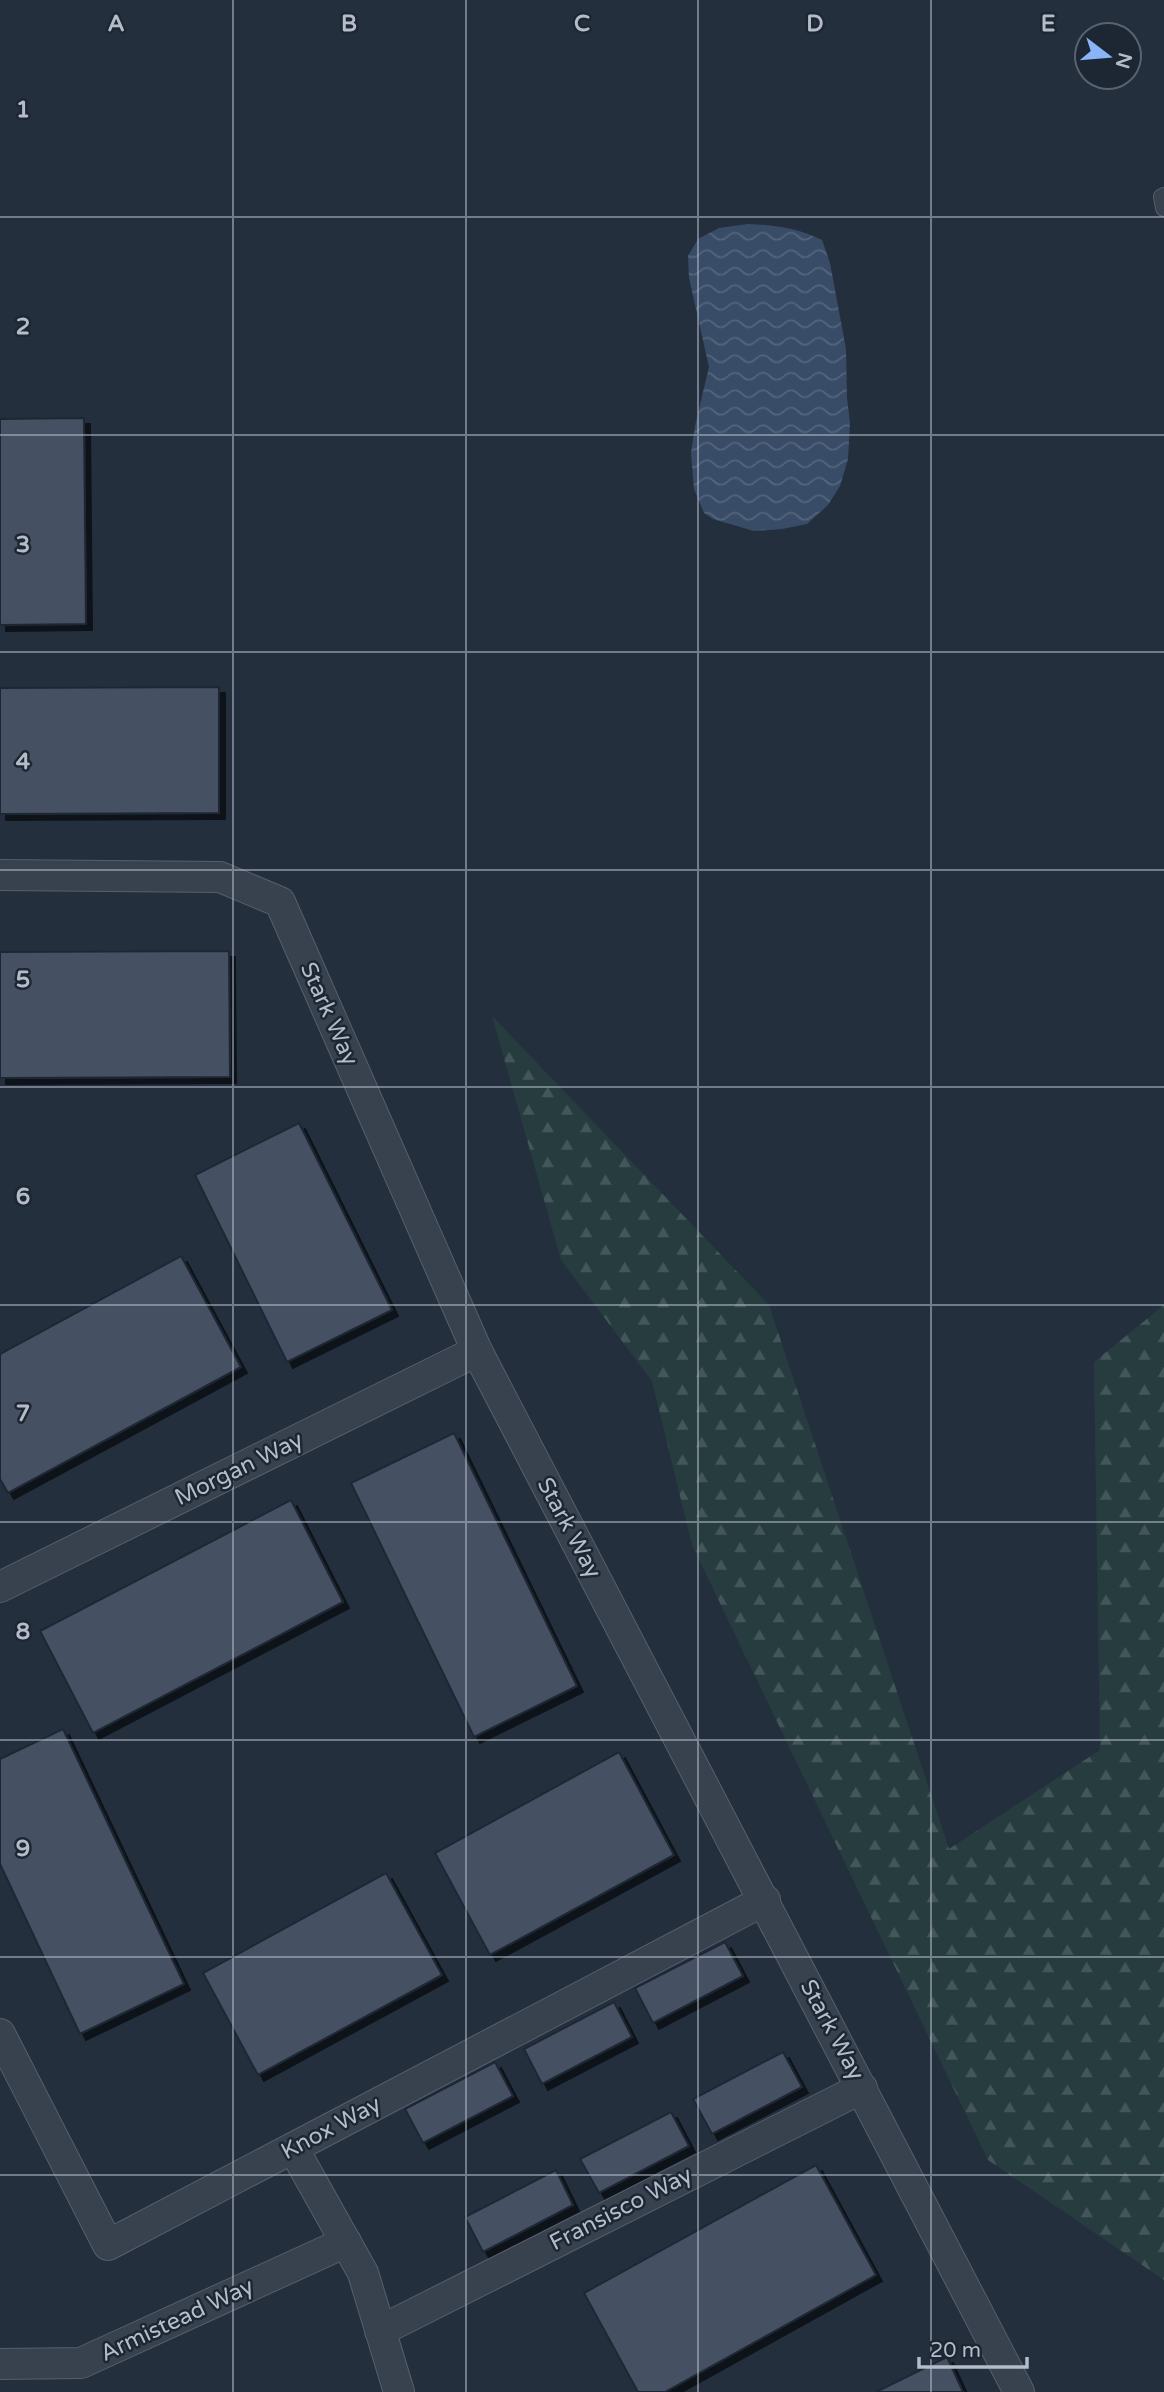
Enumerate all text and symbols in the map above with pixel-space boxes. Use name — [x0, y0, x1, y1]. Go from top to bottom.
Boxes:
text: A — [107, 10, 125, 38]
text: B — [341, 10, 357, 38]
text: C — [574, 10, 590, 38]
text: D — [806, 10, 824, 38]
text: E — [1041, 10, 1055, 38]
north arrow — [1073, 21, 1143, 91]
text: N — [1111, 50, 1136, 71]
text: 1 — [16, 96, 30, 124]
text: 2 — [16, 313, 30, 341]
text: 3 — [16, 531, 30, 559]
text: 4 — [16, 748, 31, 776]
street label: Stark Way — [294, 958, 364, 1070]
text: 5 — [16, 966, 30, 994]
text: 6 — [16, 1183, 30, 1211]
text: 7 — [16, 1400, 30, 1428]
street label: Morgan Way — [170, 1426, 308, 1512]
street label: Stark Way — [531, 1473, 607, 1583]
text: 8 — [16, 1618, 30, 1646]
text: 9 — [16, 1835, 30, 1863]
street label: Stark Way — [794, 1975, 870, 2085]
street label: Knox Way — [276, 2090, 386, 2166]
street label: Fransisco Way — [545, 2161, 697, 2257]
street label: Armistead Way — [96, 2272, 258, 2368]
scale bar — [919, 2326, 1028, 2370]
text: 20 m — [930, 2338, 981, 2363]

